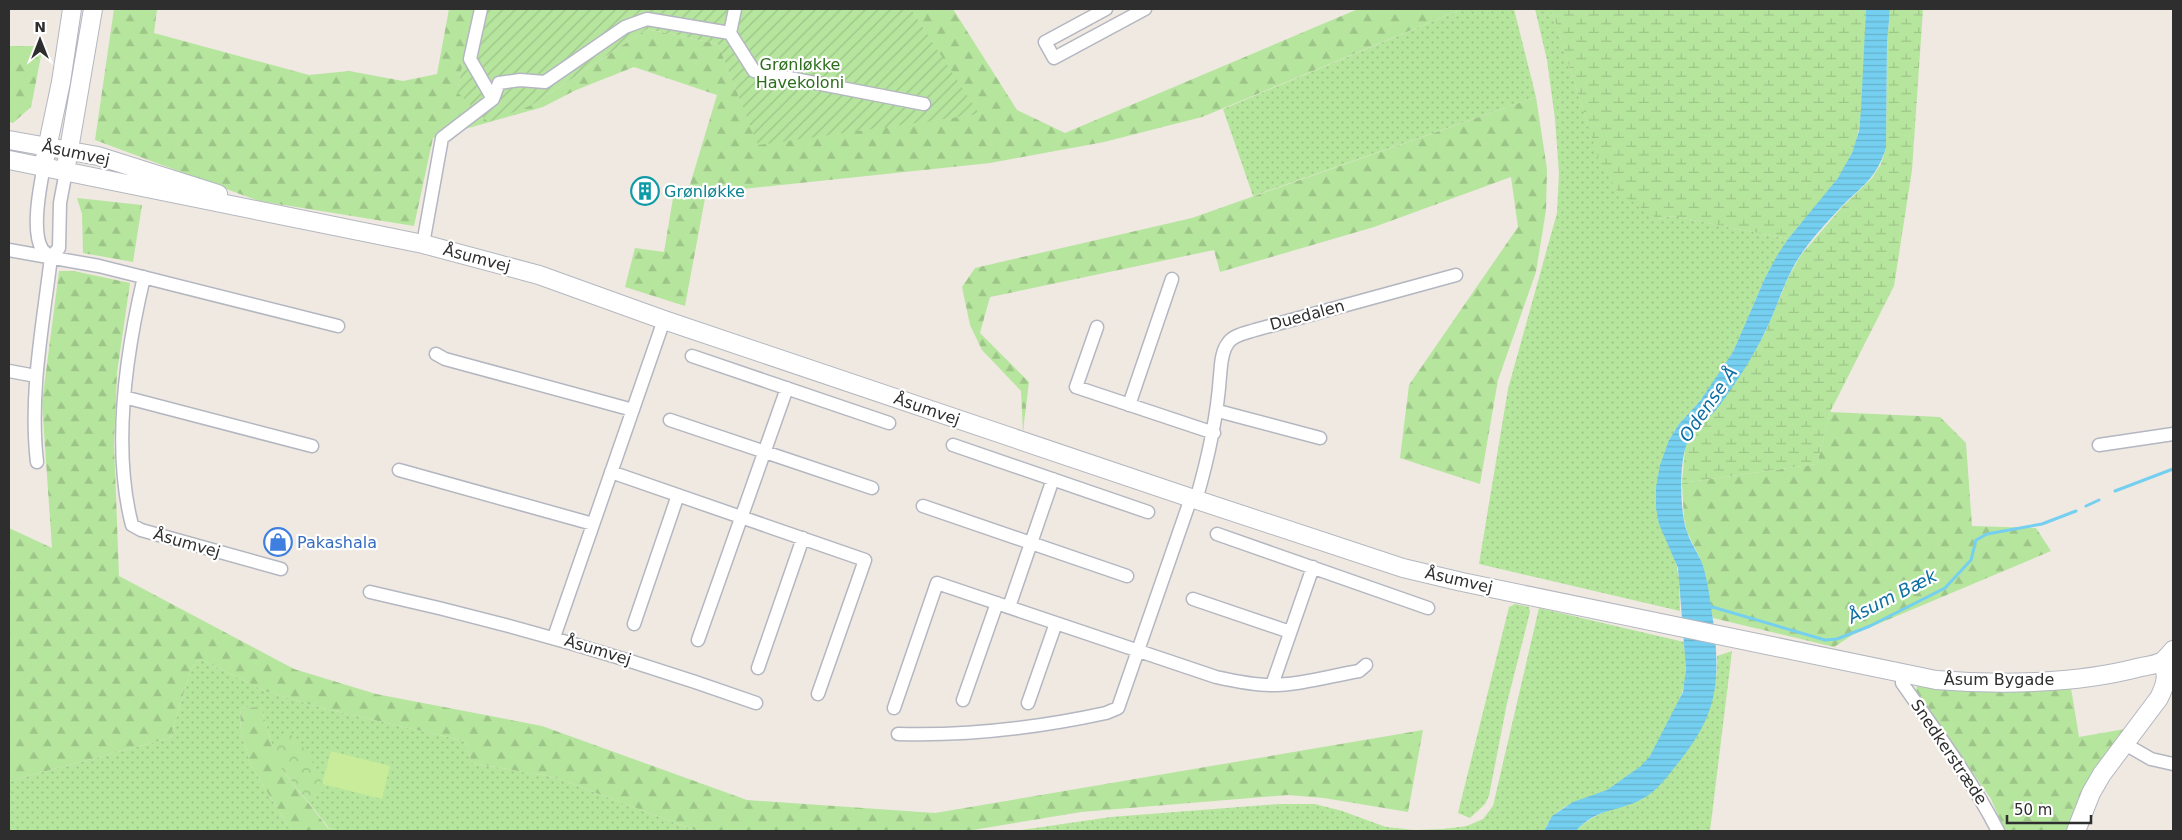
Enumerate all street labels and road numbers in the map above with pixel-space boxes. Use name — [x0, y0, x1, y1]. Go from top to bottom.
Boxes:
street label: Åsumvej — [40, 137, 112, 169]
street label: Åsumvej — [441, 240, 513, 276]
street label: Duedalen — [1267, 296, 1347, 334]
street label: Åsumvej — [891, 389, 963, 429]
street label: Åsumvej — [151, 524, 223, 562]
street label: Åsumvej — [1423, 563, 1495, 597]
street label: Åsumvej — [562, 631, 634, 669]
street label: Åsum Bygade — [1944, 670, 2054, 689]
street label: Snedkerstræde — [1907, 696, 1991, 808]

